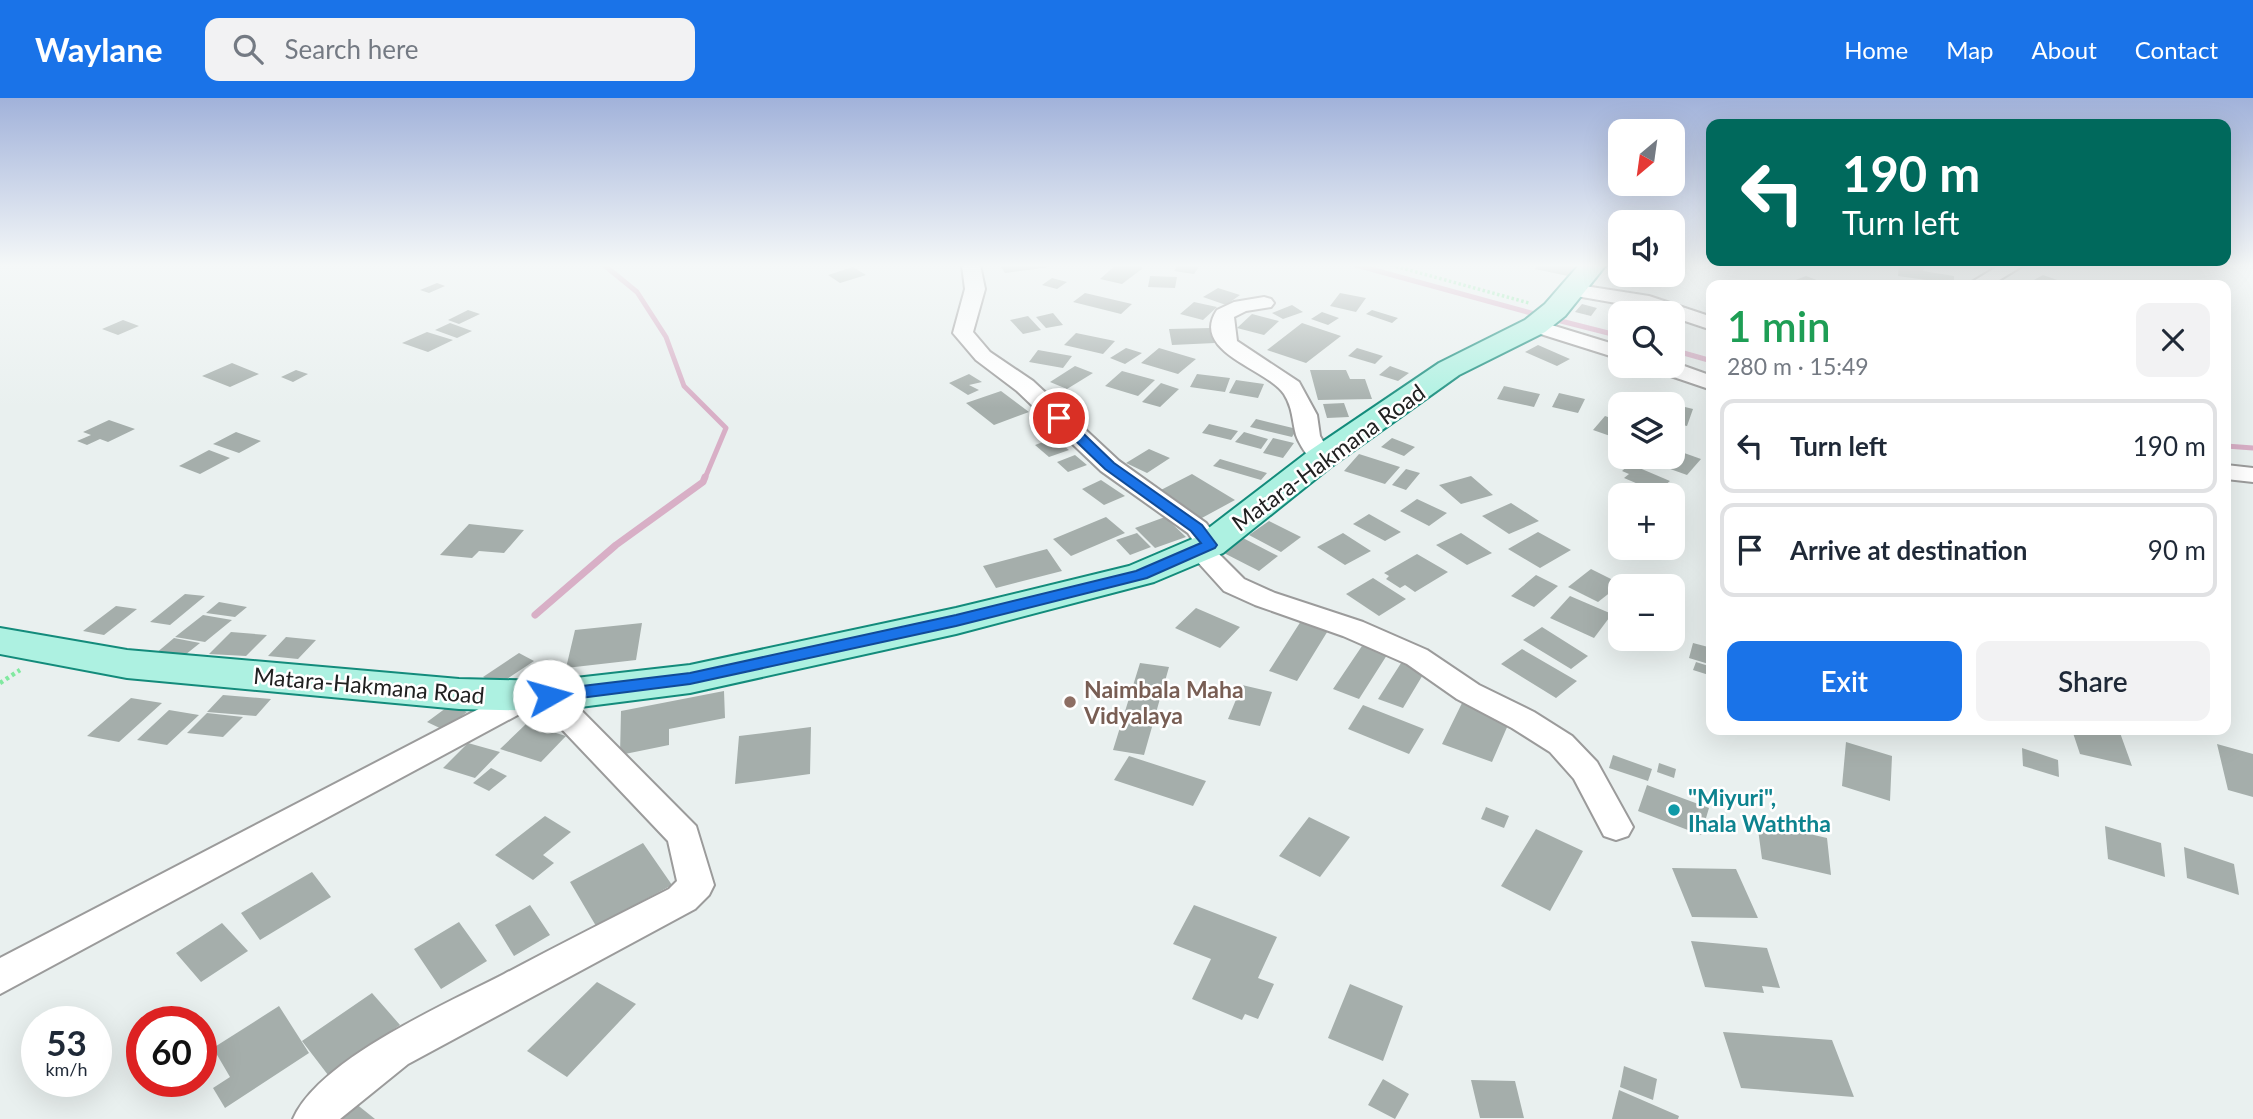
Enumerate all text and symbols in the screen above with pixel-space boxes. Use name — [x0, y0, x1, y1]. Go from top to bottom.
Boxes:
search box — [205, 18, 695, 81]
text: Waylane — [35, 29, 163, 69]
icon: search — [229, 30, 267, 68]
text: Search here — [285, 33, 419, 65]
text: Home — [1844, 35, 1908, 64]
text: Map — [1946, 35, 1994, 64]
text: About — [2032, 35, 2097, 64]
text: Contact — [2135, 35, 2218, 64]
north arrow — [1608, 119, 1685, 196]
map controls — [1608, 119, 1685, 651]
text: 190 m — [1842, 144, 1980, 202]
icon: left — [1727, 147, 1818, 238]
text: Turn left — [1842, 203, 1959, 242]
button: sound — [1608, 210, 1685, 287]
button: search — [1608, 301, 1685, 378]
text: 1 min — [1727, 301, 1831, 351]
button: close — [2136, 303, 2210, 377]
text: 280 m · 15:49 — [1727, 352, 1869, 380]
street label: Matara-Hakmana Road — [1226, 377, 1430, 537]
pin — [1029, 388, 1089, 448]
button: layers — [1608, 392, 1685, 469]
icon: arrive — [1040, 399, 1078, 437]
icon: left — [1731, 427, 1769, 465]
text: Turn left — [1790, 430, 1887, 462]
text: 190 m — [2133, 430, 2206, 462]
button: + — [1608, 483, 1685, 560]
icon: arrive — [1731, 531, 1769, 569]
text: Arrive at destination — [1790, 534, 2027, 566]
text: 90 m — [2148, 534, 2206, 566]
button: − — [1608, 574, 1685, 651]
button: Exit — [1727, 641, 1962, 721]
button: Share — [1976, 641, 2210, 721]
position arrow — [512, 659, 586, 733]
street label: Matara-Hakmana Road — [252, 661, 486, 709]
place label: Naimbala Maha Vidyalaya — [1083, 675, 1244, 729]
marker: Naimbala Maha Vidyalaya — [1062, 694, 1078, 710]
place label: "Miyuri", Ihala Waththa — [1688, 783, 1831, 837]
marker: "Miyuri", Ihala Waththa — [1666, 802, 1682, 818]
speed limit sign: 60 — [126, 1006, 217, 1097]
text: 53 — [46, 1021, 87, 1063]
text: km/h — [45, 1058, 88, 1080]

